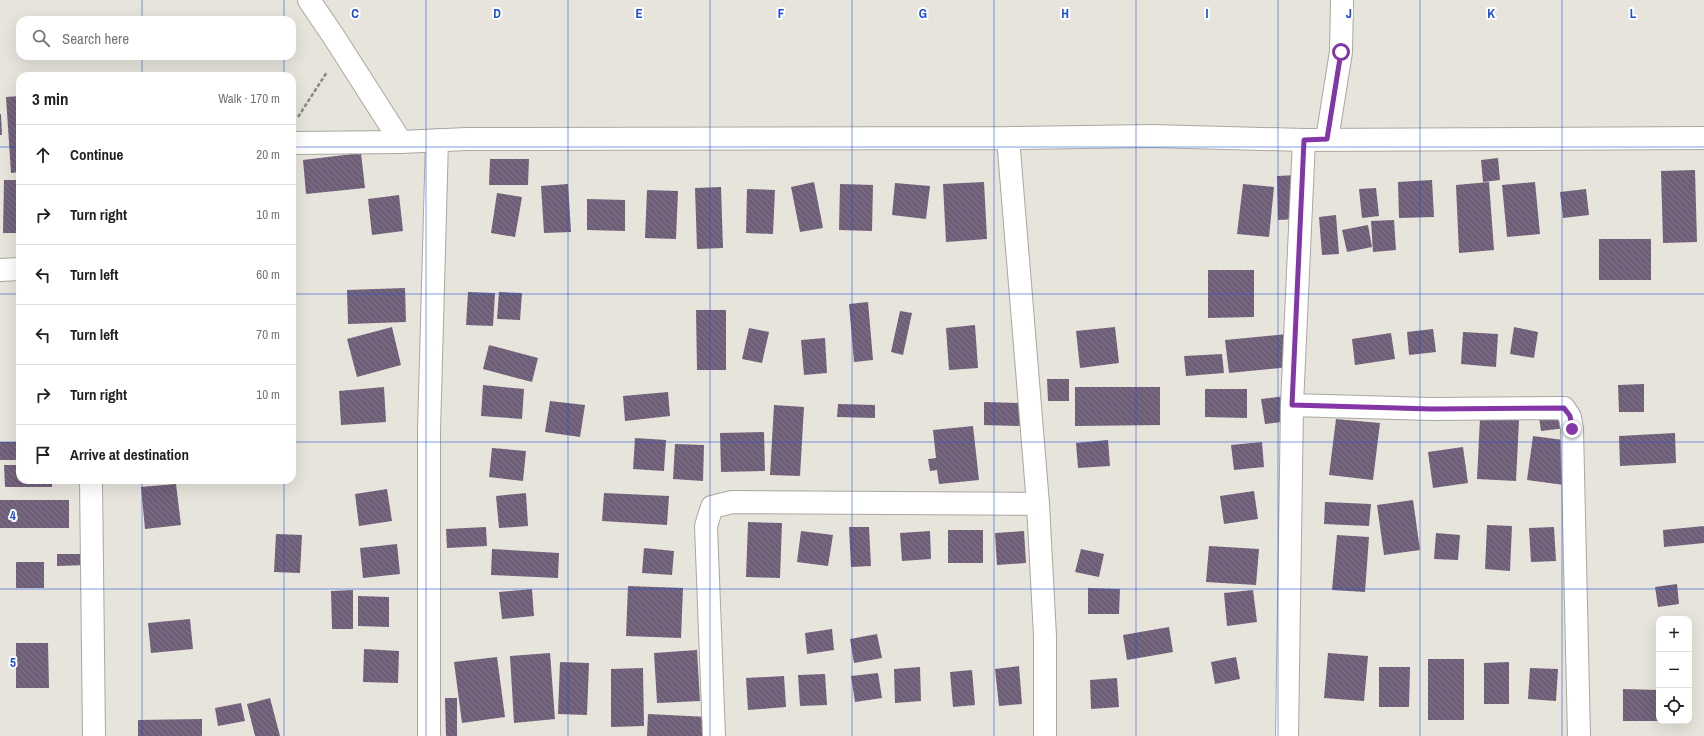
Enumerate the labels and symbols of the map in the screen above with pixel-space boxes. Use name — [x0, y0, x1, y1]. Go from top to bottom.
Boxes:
text: C — [351, 5, 359, 22]
text: D — [493, 5, 501, 22]
text: E — [635, 5, 643, 22]
text: F — [778, 5, 785, 22]
text: G — [919, 5, 927, 22]
text: H — [1061, 5, 1069, 22]
text: I — [1206, 5, 1209, 22]
text: J — [1346, 5, 1352, 22]
text: K — [1487, 5, 1495, 22]
text: L — [1630, 5, 1637, 22]
route start — [1332, 43, 1350, 61]
route end — [1563, 420, 1581, 438]
text: 4 — [10, 507, 16, 524]
text: 5 — [10, 654, 16, 671]

